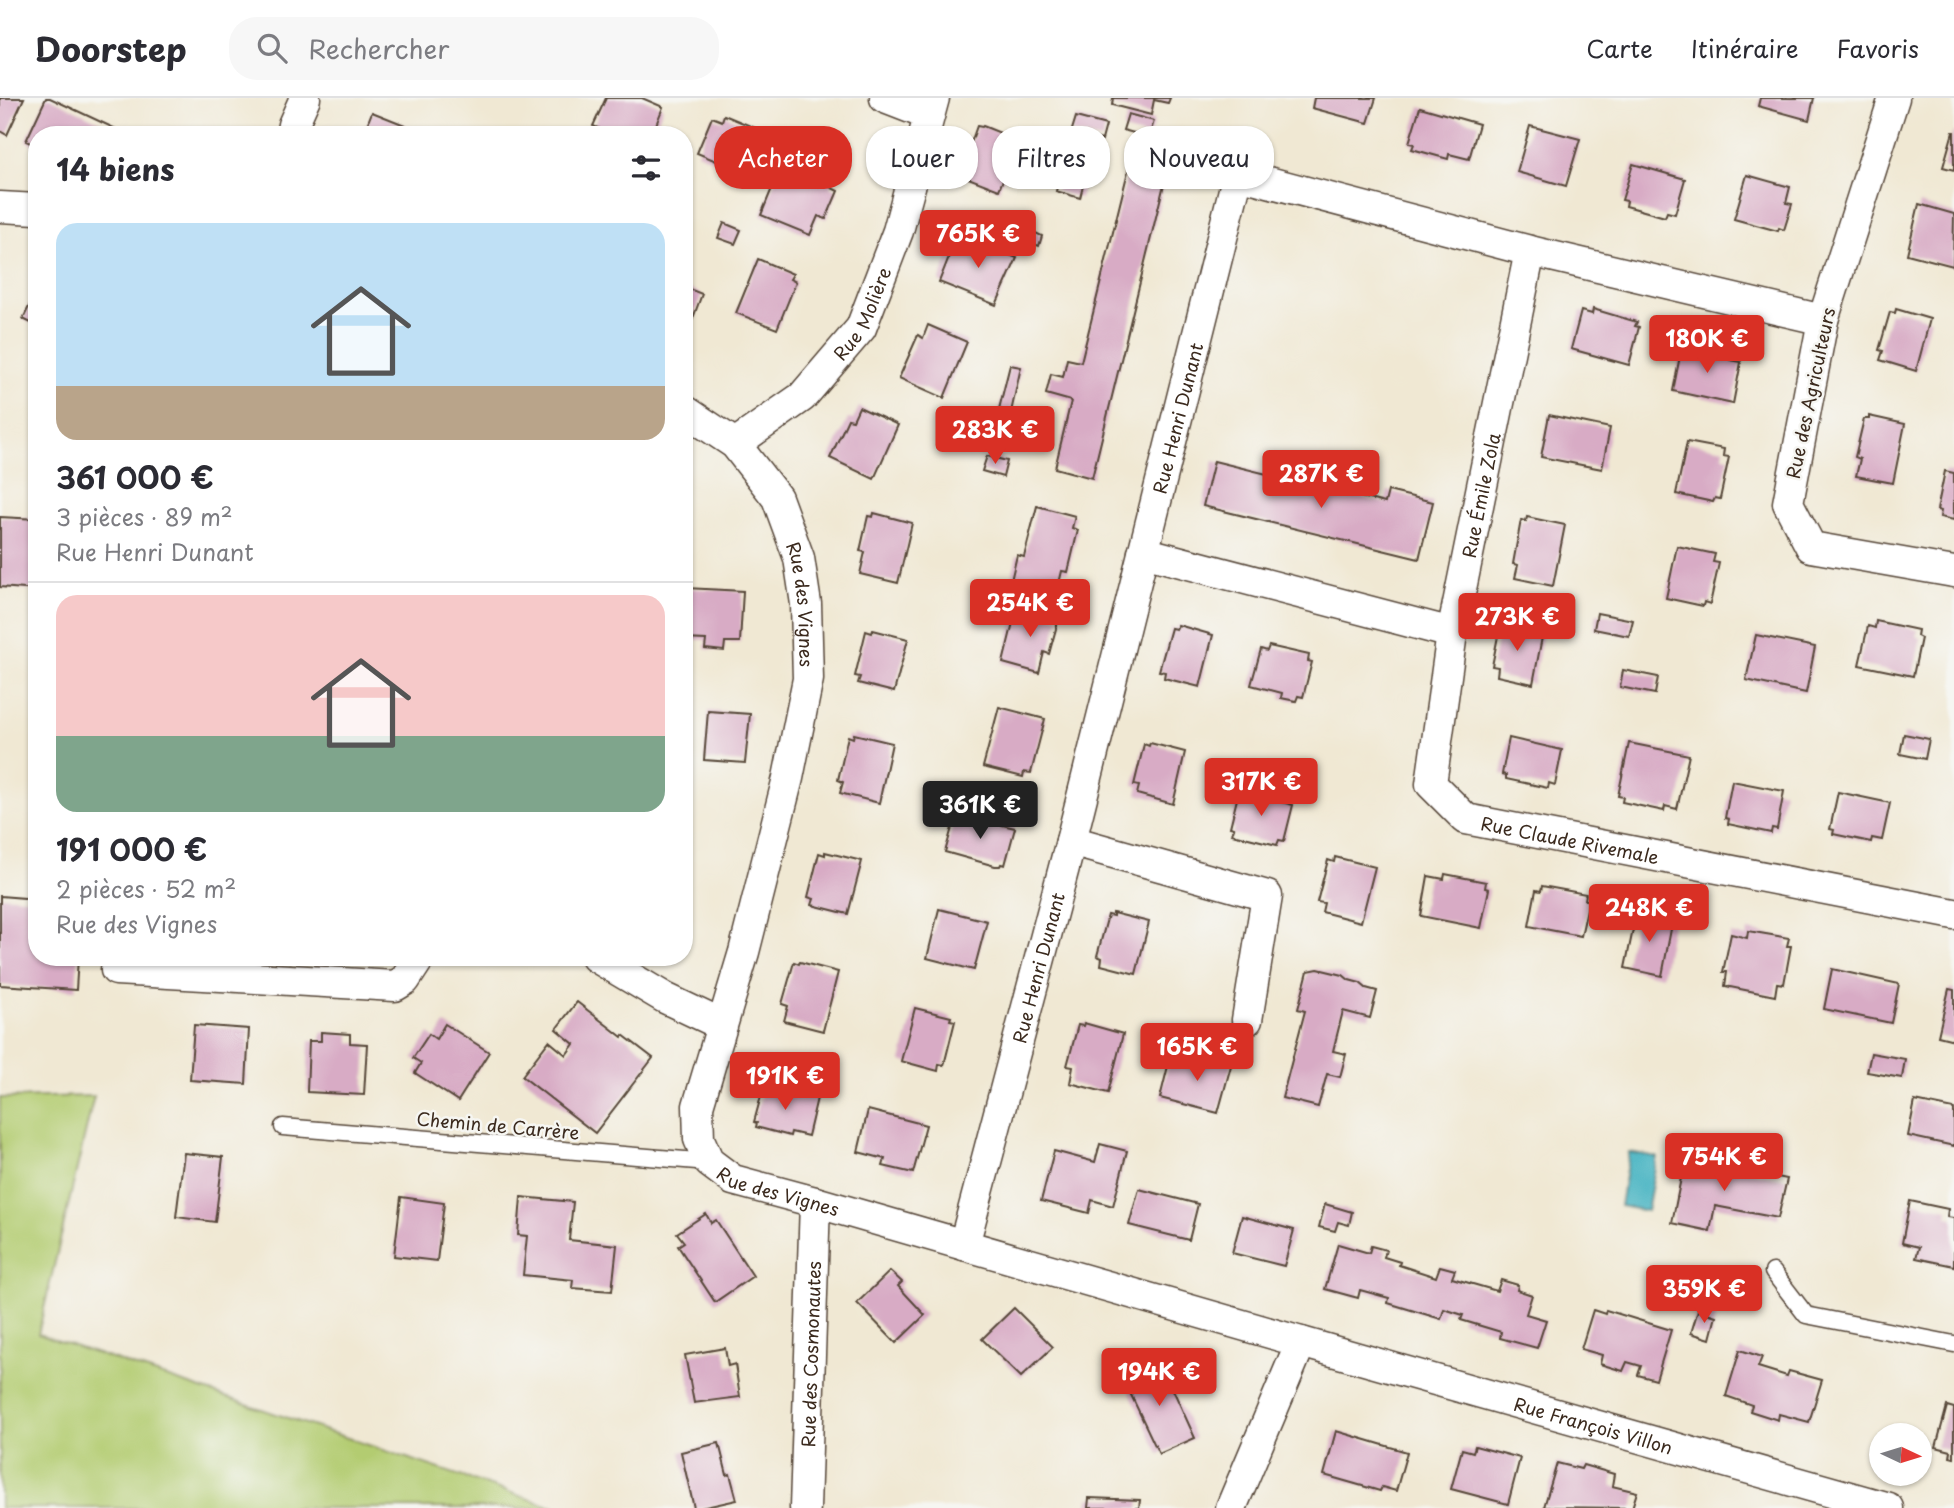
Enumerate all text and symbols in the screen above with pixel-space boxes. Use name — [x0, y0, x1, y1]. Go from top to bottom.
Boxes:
search box — [229, 17, 719, 80]
text: Doorstep — [35, 23, 187, 73]
icon: search — [253, 29, 291, 67]
text: Rechercher — [309, 29, 449, 68]
text: Carte — [1586, 30, 1653, 66]
text: Itinéraire — [1691, 30, 1799, 66]
text: Favoris — [1837, 30, 1919, 66]
chip: Acheter — [714, 126, 852, 189]
chip: Louer — [866, 126, 978, 189]
chip: Filtres — [992, 126, 1110, 189]
chip: Nouveau — [1124, 126, 1274, 189]
text: 14 biens — [56, 146, 175, 191]
icon: filters — [627, 149, 665, 187]
pin: 765K € — [921, 211, 1035, 270]
text: 765K € — [936, 215, 1020, 250]
street label: Rue Molière — [826, 263, 897, 366]
icon: home — [298, 268, 424, 394]
street label: Rue des Agriculteurs — [1779, 305, 1841, 481]
pin: 180K € — [1650, 316, 1764, 375]
text: 180K € — [1665, 320, 1749, 355]
street label: Rue Henri Dunant — [1145, 340, 1209, 496]
pin: 283K € — [938, 406, 1052, 466]
text: 283K € — [951, 411, 1039, 446]
street label: Rue Émile Zola — [1454, 430, 1506, 560]
pin: 287K € — [1264, 450, 1378, 510]
text: 361 000 € — [56, 454, 214, 499]
text: 287K € — [1278, 455, 1364, 490]
text: 3 pièces · 89 m² — [56, 499, 233, 534]
text: Rue Henri Dunant — [56, 534, 254, 569]
street label: Rue des Vignes — [781, 538, 821, 667]
pin: 254K € — [973, 580, 1087, 639]
text: 254K € — [986, 584, 1074, 619]
pin: 273K € — [1460, 594, 1574, 653]
text: 273K € — [1474, 598, 1560, 633]
icon: home — [298, 640, 424, 766]
pin: 317K € — [1204, 758, 1318, 818]
text: 317K € — [1221, 763, 1301, 798]
pin: 361K € — [923, 782, 1037, 841]
text: 361K € — [939, 786, 1021, 821]
street label: Rue Claude Rivemale — [1479, 809, 1662, 870]
text: 191 000 € — [56, 826, 207, 871]
text: 2 pièces · 52 m² — [56, 871, 236, 906]
pin: 248K € — [1592, 884, 1706, 944]
street label: Rue Henri Dunant — [1005, 889, 1070, 1046]
text: 248K € — [1605, 889, 1693, 924]
text: Rue des Vignes — [56, 906, 217, 941]
pin: 165K € — [1140, 1024, 1254, 1083]
text: 165K € — [1156, 1028, 1238, 1063]
pin: 191K € — [728, 1052, 842, 1112]
text: 191K € — [746, 1057, 824, 1092]
street label: Chemin de Carrère — [415, 1104, 581, 1146]
pin: 754K € — [1667, 1134, 1781, 1193]
text: 754K € — [1681, 1138, 1767, 1173]
street label: Rue des Vignes — [712, 1159, 843, 1222]
street label: Rue des Cosmonautes — [793, 1261, 827, 1448]
pin: 359K € — [1647, 1266, 1761, 1325]
text: 359K € — [1662, 1270, 1746, 1305]
pin: 194K € — [1102, 1348, 1216, 1408]
text: 194K € — [1117, 1353, 1201, 1388]
street label: Rue François Villon — [1511, 1389, 1676, 1460]
north arrow — [1869, 1423, 1932, 1486]
map controls — [1869, 1423, 1932, 1486]

